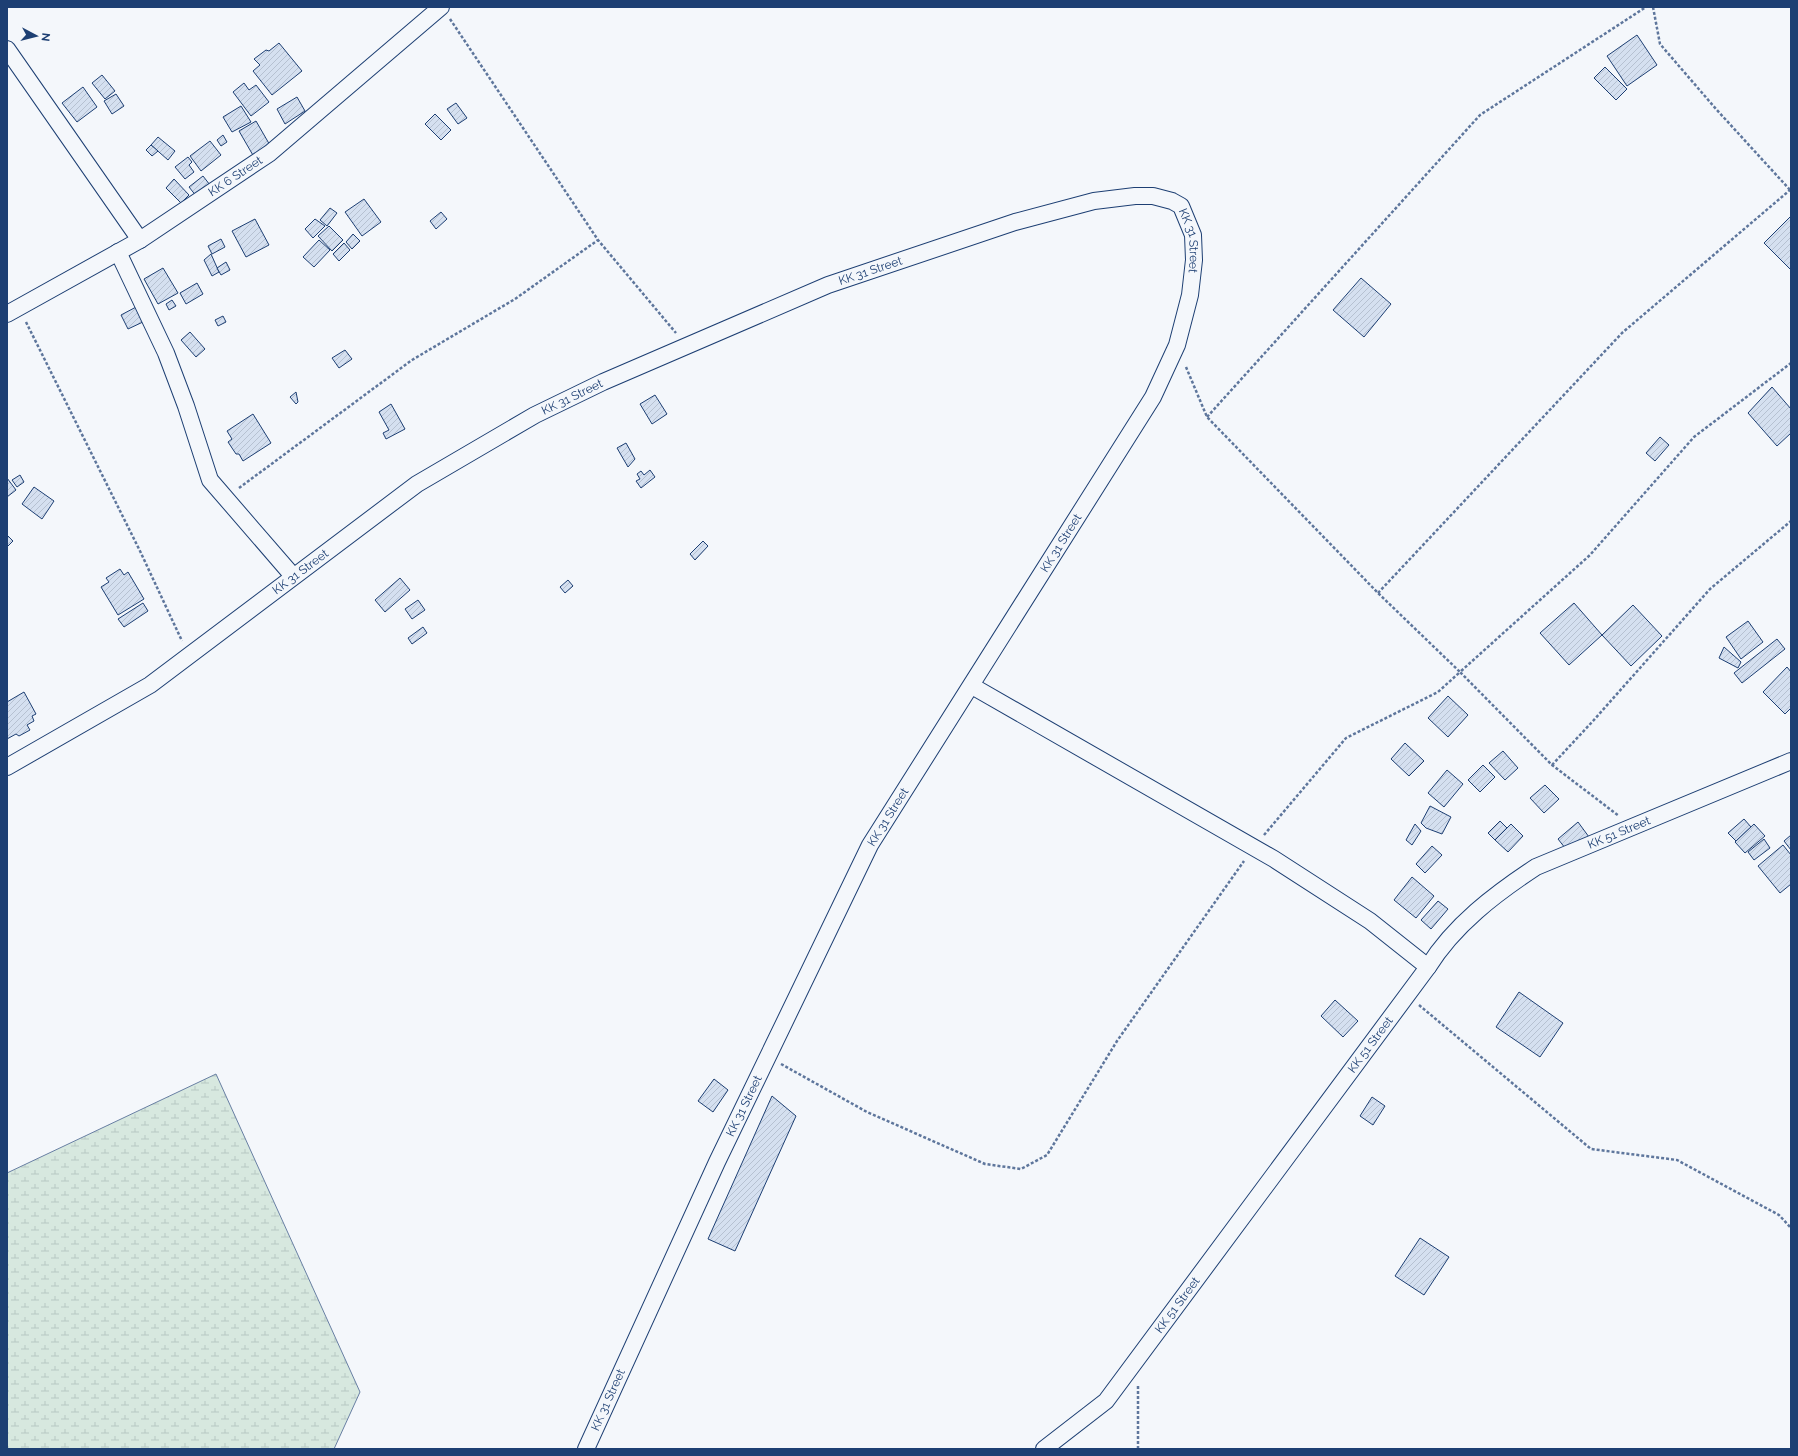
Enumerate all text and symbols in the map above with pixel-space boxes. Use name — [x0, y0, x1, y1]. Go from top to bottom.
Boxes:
north arrow — [16, 16, 56, 56]
text: N — [38, 32, 52, 42]
street label: KK 6 Street — [206, 153, 265, 199]
street label: KK 31 Street — [1176, 206, 1201, 274]
street label: KK 31 Street — [837, 254, 904, 288]
street label: KK 31 Street — [539, 376, 605, 418]
street label: KK 31 Street — [1038, 511, 1084, 575]
street label: KK 31 Street — [270, 546, 331, 597]
street label: KK 31 Street — [865, 785, 911, 849]
street label: KK 51 Street — [1586, 813, 1652, 852]
street label: KK 51 Street — [1345, 1014, 1396, 1076]
street label: KK 31 Street — [723, 1073, 765, 1139]
street label: KK 51 Street — [1152, 1274, 1203, 1336]
street label: KK 31 Street — [588, 1367, 628, 1433]

